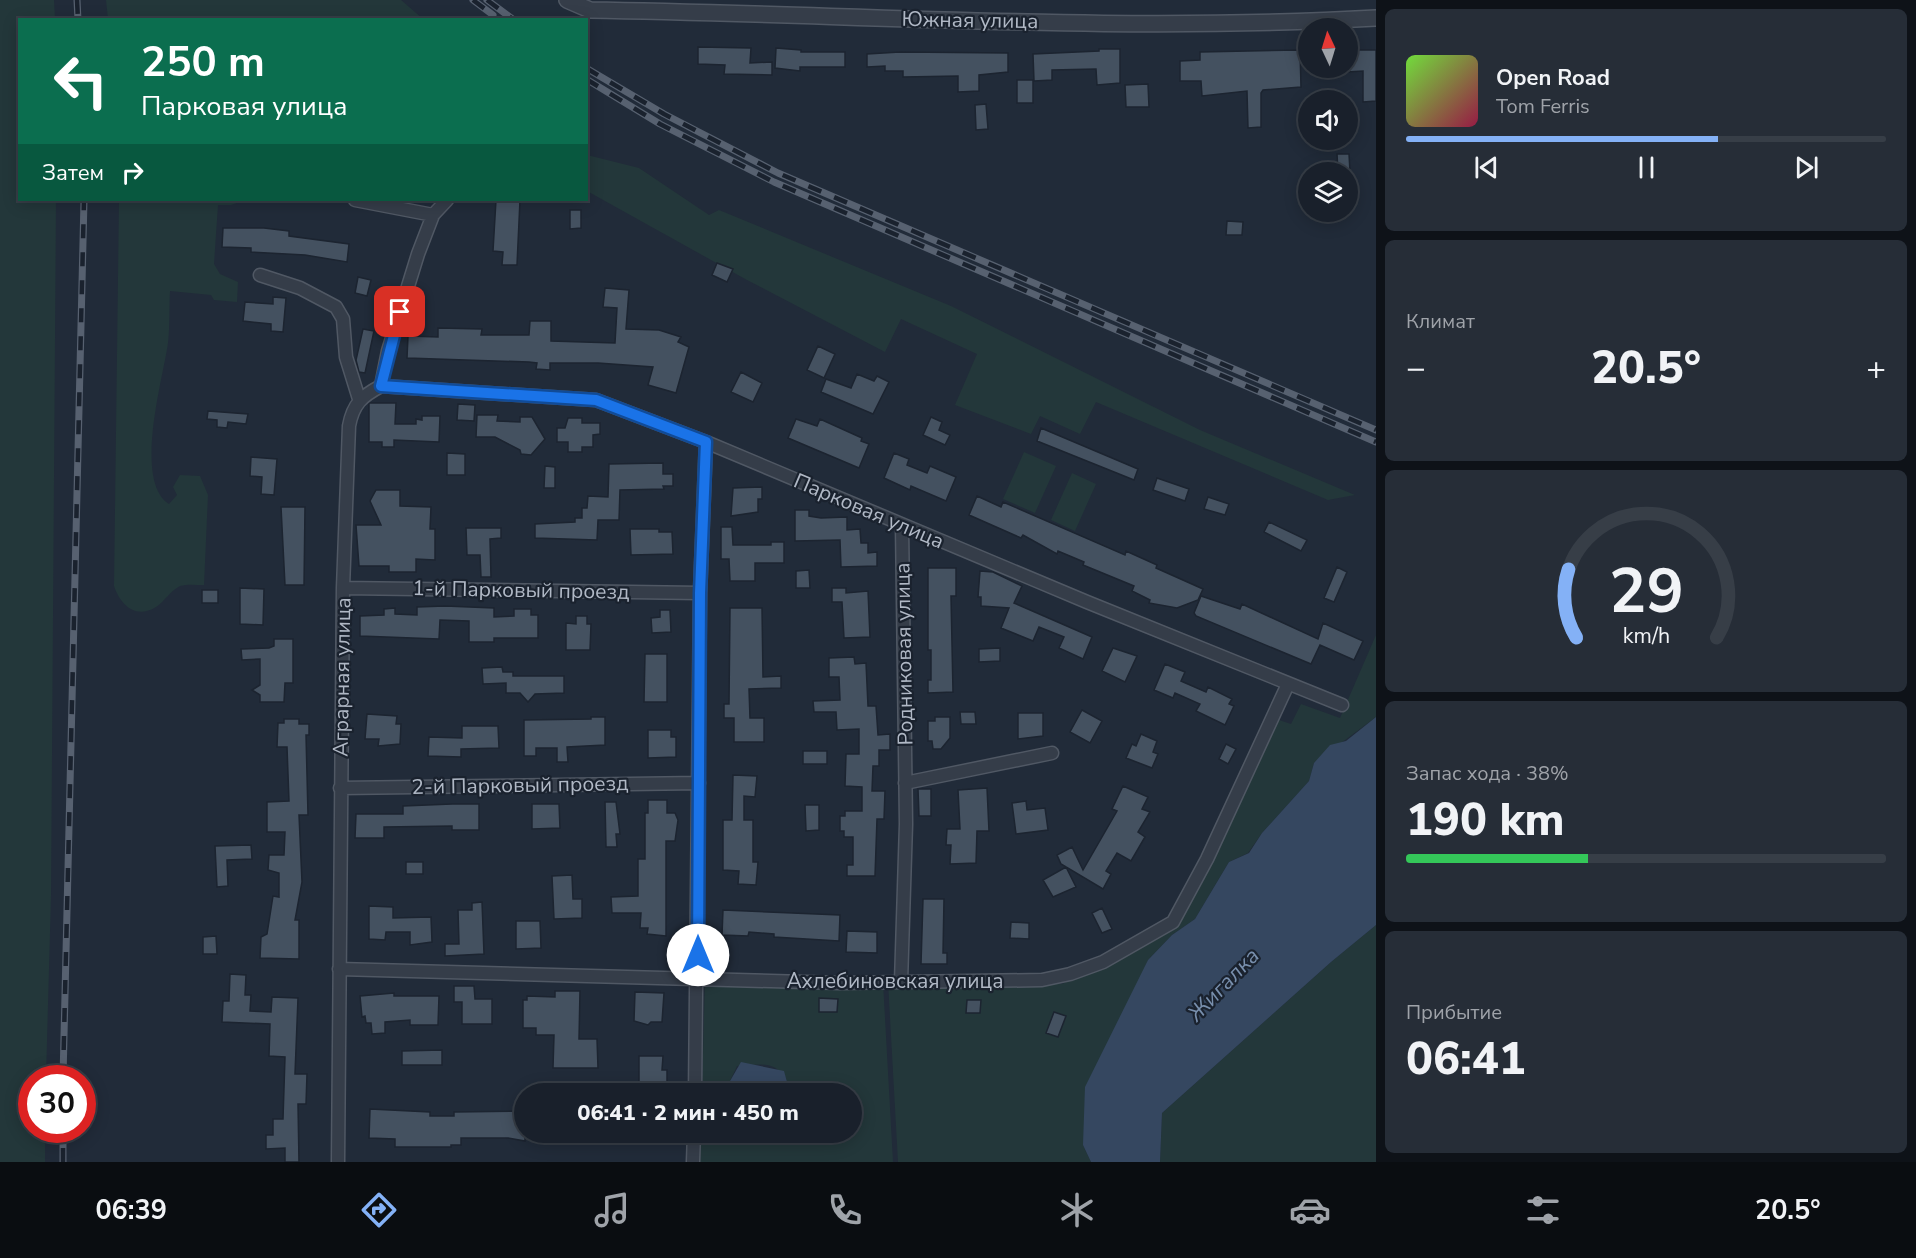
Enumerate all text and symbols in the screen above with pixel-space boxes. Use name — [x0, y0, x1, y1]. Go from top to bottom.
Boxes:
street label: Южная улица — [901, 5, 1039, 35]
north arrow — [1298, 18, 1358, 78]
map controls — [1298, 18, 1358, 222]
text: 250 m — [141, 34, 265, 91]
icon: left — [42, 42, 120, 120]
text: Open Road — [1496, 63, 1610, 93]
text: Парковая улица — [141, 88, 348, 125]
button: sound — [1298, 90, 1358, 150]
text: Tom Ferris — [1496, 93, 1590, 120]
icon: previous — [1470, 151, 1503, 184]
icon: pause — [1630, 151, 1663, 184]
icon: next — [1790, 151, 1823, 184]
icon: right — [116, 156, 149, 189]
text: Затем — [42, 158, 104, 188]
button: layers — [1298, 162, 1358, 222]
pin — [374, 286, 425, 337]
icon: arrive — [383, 295, 416, 328]
text: Климат — [1406, 308, 1475, 335]
text: 20.5° — [1591, 338, 1701, 399]
text: − — [1406, 346, 1426, 391]
text: + — [1866, 346, 1886, 391]
street label: Парковая улица — [790, 467, 948, 555]
text: 29 — [1609, 549, 1683, 634]
street label: Родниковая улица — [888, 562, 920, 746]
street label: 1-й Парковый проезд — [412, 574, 630, 606]
street label: Аграрная улица — [327, 597, 357, 757]
text: km/h — [1622, 621, 1670, 651]
text: Запас хода · 38% — [1406, 760, 1569, 787]
street label: 2-й Парковый проезд — [411, 769, 629, 801]
text: 190 km — [1406, 790, 1565, 851]
position arrow — [666, 923, 730, 987]
water label: Жигалка — [1180, 941, 1266, 1029]
street label: Ахлебиновская улица — [786, 967, 1004, 995]
text: Прибытие — [1406, 999, 1502, 1026]
text: 06:41 — [1406, 1029, 1526, 1090]
speed limit sign: 30 — [18, 1065, 96, 1143]
text: 06:41 · 2 мин · 450 m — [577, 1098, 799, 1128]
icon: directions — [358, 1189, 400, 1231]
icon: music — [591, 1189, 633, 1231]
icon: phone — [824, 1189, 866, 1231]
icon: climate — [1056, 1189, 1098, 1231]
icon: car — [1289, 1189, 1331, 1231]
icon: filters — [1522, 1189, 1564, 1231]
text: 06:39 — [95, 1192, 167, 1229]
text: 20.5° — [1755, 1192, 1820, 1229]

